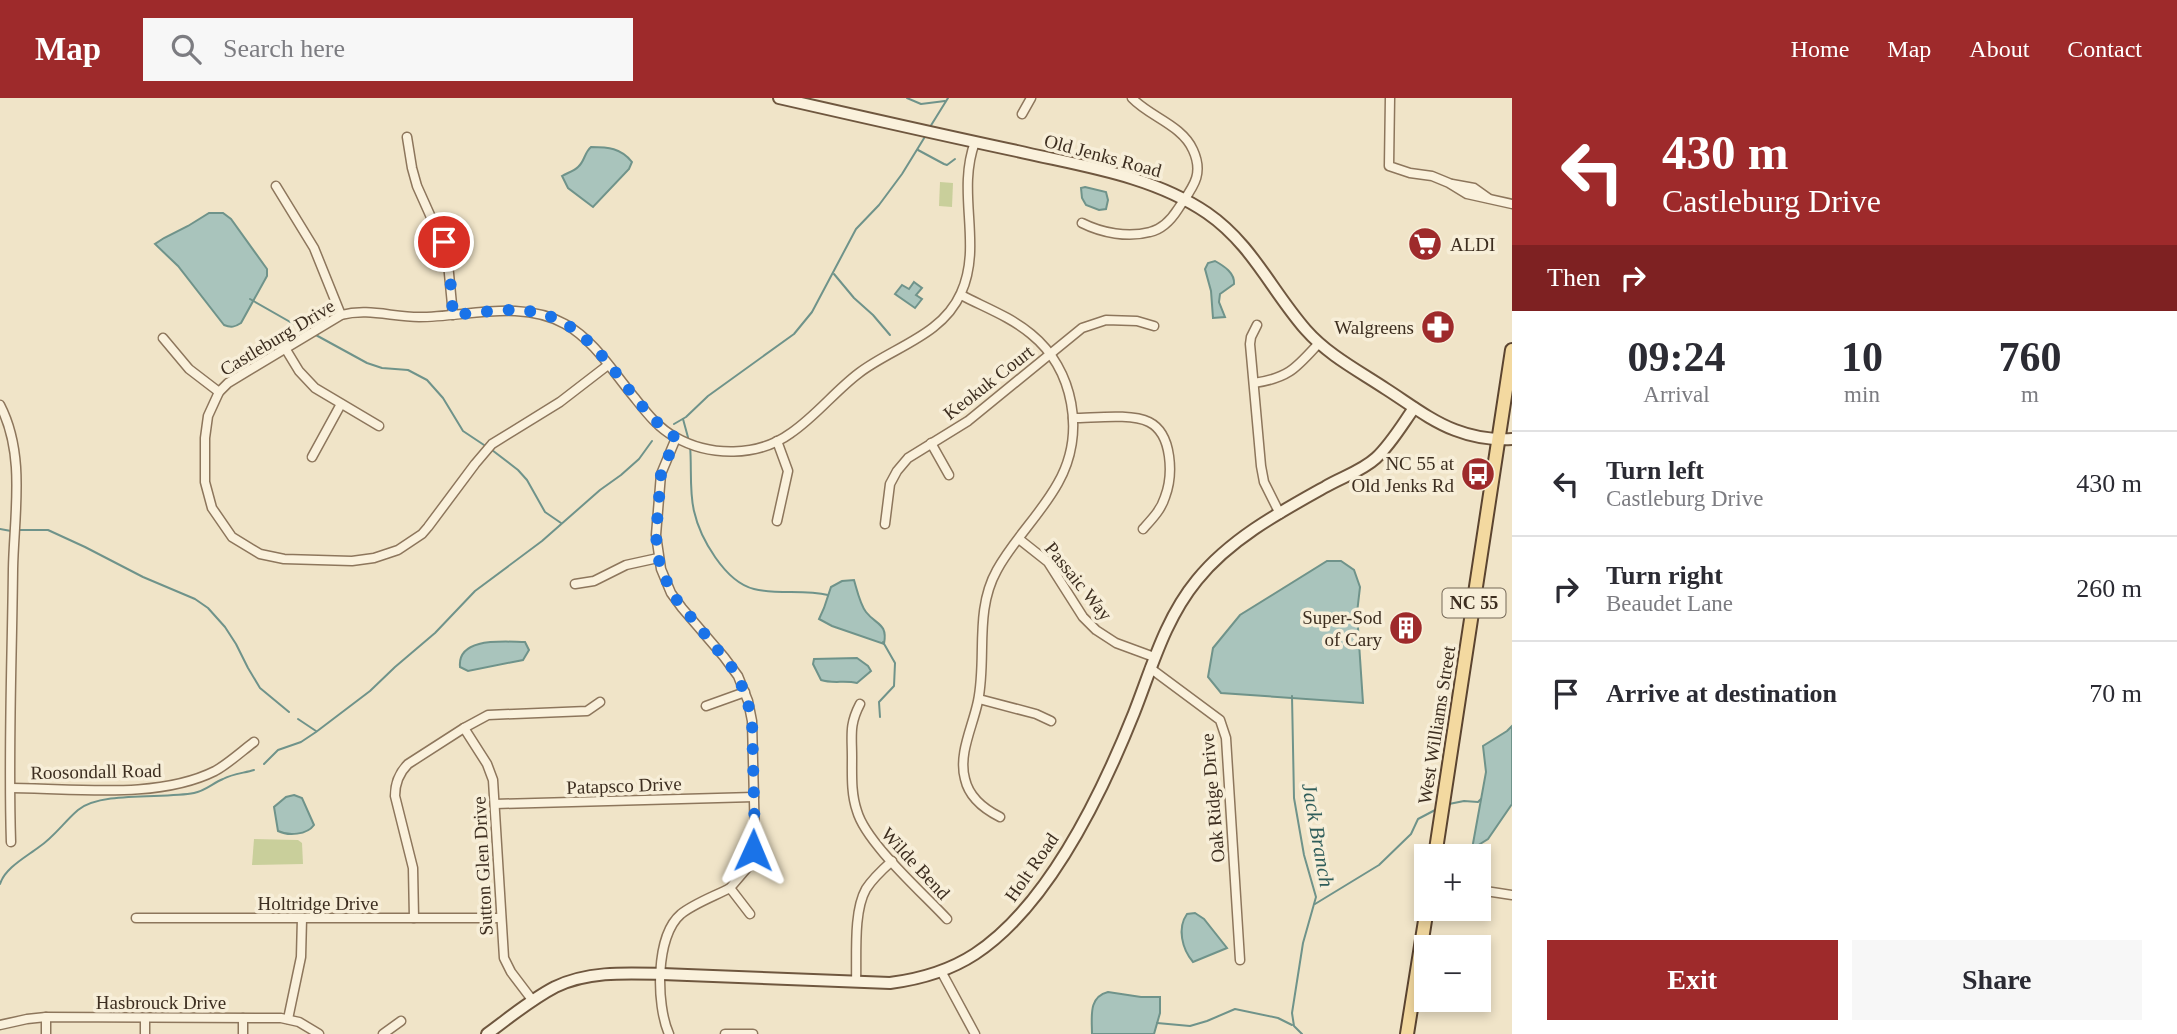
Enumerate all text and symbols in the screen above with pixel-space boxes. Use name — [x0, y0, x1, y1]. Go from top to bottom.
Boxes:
search box — [143, 18, 633, 81]
icon: search — [167, 30, 205, 68]
text: Map — [35, 31, 101, 67]
text: Search here — [223, 34, 345, 63]
text: Home — [1791, 36, 1849, 62]
text: Map — [1887, 36, 1931, 62]
text: About — [1969, 36, 2029, 62]
text: Contact — [2067, 36, 2142, 62]
text: 430 m — [1662, 125, 1789, 180]
icon: left — [1547, 126, 1638, 217]
street label: Old Jenks Road — [1042, 130, 1164, 181]
text: Castleburg Drive — [1662, 183, 1881, 219]
pin — [414, 212, 474, 272]
icon: arrive — [425, 223, 463, 261]
supermarket icon: ALDI — [1406, 225, 1444, 263]
place label: ALDI — [1450, 234, 1495, 255]
icon: right — [1614, 259, 1652, 297]
text: Then — [1547, 263, 1600, 292]
street label: Castleburg Drive — [216, 295, 338, 380]
pharmacy icon: Walgreens — [1419, 308, 1457, 346]
place label: Walgreens — [1334, 317, 1414, 338]
text: 09:24 — [1628, 334, 1726, 380]
text: 10 — [1841, 334, 1883, 380]
text: 760 — [1999, 334, 2062, 380]
street label: Keokuk Court — [939, 340, 1038, 424]
text: Arrival — [1643, 382, 1710, 407]
text: min — [1844, 382, 1880, 407]
text: m — [2021, 382, 2039, 407]
place label: NC 55 at Old Jenks Rd — [1352, 453, 1455, 496]
bus stop icon: NC 55 at Old Jenks Rd — [1459, 455, 1497, 493]
text: Turn left — [1606, 456, 1704, 485]
icon: left — [1547, 465, 1585, 503]
text: 430 m — [2076, 469, 2142, 498]
text: Castleburg Drive — [1606, 486, 1763, 511]
street label: Passaic Way — [1041, 538, 1117, 625]
text: Turn right — [1606, 561, 1723, 590]
icon: right — [1547, 570, 1585, 608]
text: 260 m — [2076, 574, 2142, 603]
road number: NC 55 — [1442, 588, 1506, 618]
text: Beaudet Lane — [1606, 591, 1733, 616]
place label: Super-Sod of Cary — [1302, 607, 1382, 650]
building icon: Super-Sod of Cary — [1387, 609, 1425, 647]
street label: West Williams Street — [1414, 644, 1459, 806]
icon: arrive — [1547, 675, 1585, 713]
text: Arrive at destination — [1606, 679, 1837, 708]
text: 70 m — [2089, 679, 2142, 708]
street label: Oak Ridge Drive — [1196, 732, 1229, 864]
street label: Roosondall Road — [30, 760, 162, 783]
street label: Patapsco Drive — [566, 773, 682, 798]
water label: Jack Branch — [1297, 781, 1339, 889]
street label: Sutton Glen Drive — [468, 796, 497, 936]
position arrow — [716, 813, 790, 887]
street label: Wilde Bend — [877, 823, 955, 904]
street label: Holt Road — [1000, 829, 1063, 906]
map controls — [1414, 844, 1491, 1012]
button: + — [1414, 844, 1491, 921]
street label: Holtridge Drive — [258, 893, 378, 914]
button: − — [1414, 935, 1491, 1012]
button: Exit — [1547, 940, 1838, 1020]
button: Share — [1852, 940, 2142, 1020]
street label: Hasbrouck Drive — [96, 992, 226, 1013]

